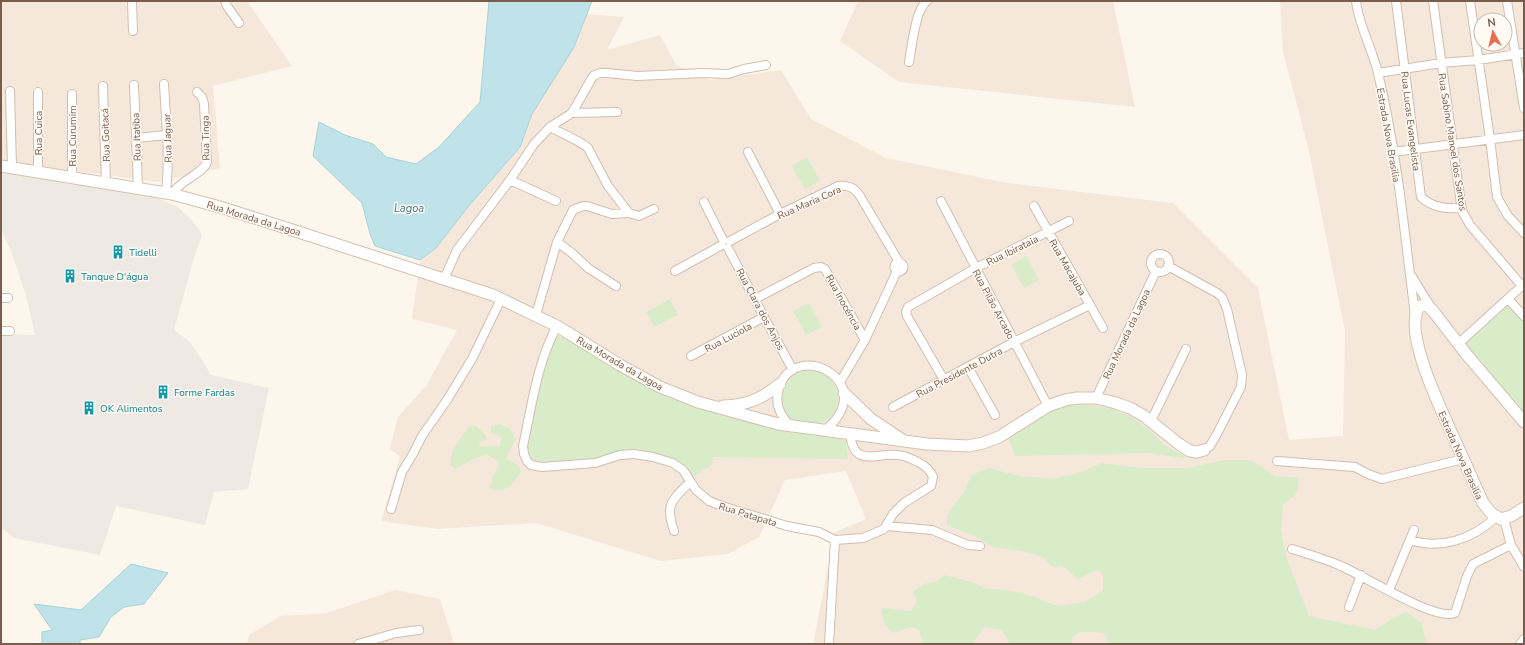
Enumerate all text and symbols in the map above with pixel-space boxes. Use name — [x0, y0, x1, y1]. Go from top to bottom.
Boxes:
north arrow — [1473, 12, 1513, 52]
text: N — [1487, 15, 1497, 31]
street label: Rua Lucas Evangelista — [1397, 71, 1423, 172]
street label: Rua Sabino Manoel dos Santos — [1434, 72, 1470, 212]
street label: Estrada Nova Brasilia — [1373, 87, 1403, 183]
street label: Rua Curumim — [66, 105, 80, 167]
street label: Rua Goitacá — [98, 108, 114, 162]
street label: Rua Cuica — [32, 111, 46, 155]
street label: Rua Itatiba — [129, 112, 145, 161]
street label: Rua Jaguar — [160, 113, 176, 163]
street label: Rua Tinga — [199, 115, 213, 161]
street label: Rua Maria Cora — [775, 183, 844, 223]
street label: Rua Morada da Lagoa — [205, 198, 303, 240]
water label: Lagoa — [394, 201, 424, 216]
street label: Rua Ibirataia — [984, 232, 1041, 269]
street label: Rua Macajuba — [1045, 237, 1089, 298]
building icon: Tidelli — [110, 244, 126, 260]
place label: Tidelli — [129, 246, 157, 260]
street label: Rua Clara dos Anjos — [733, 266, 788, 353]
street label: Rua Pilão Arcado — [969, 267, 1018, 342]
building icon: Tanque D'água — [62, 268, 78, 284]
place label: Tanque D'água — [81, 270, 148, 284]
street label: Rua Inocéncia — [822, 272, 864, 333]
street label: Rua Morada da Lagoa — [1100, 287, 1154, 382]
street label: Rua Luciola — [702, 320, 755, 356]
street label: Rua Morada da Lagoa — [574, 333, 665, 394]
street label: Rua Presidente Dutra — [914, 344, 1005, 402]
building icon: Forme Fardas — [155, 384, 171, 400]
place label: Forme Fardas — [174, 386, 235, 400]
building icon: OK Alimentos — [81, 400, 97, 416]
place label: OK Alimentos — [100, 402, 163, 416]
street label: Estrada Nova Brasilia — [1434, 409, 1486, 502]
street label: Rua Patapata — [717, 499, 779, 530]

